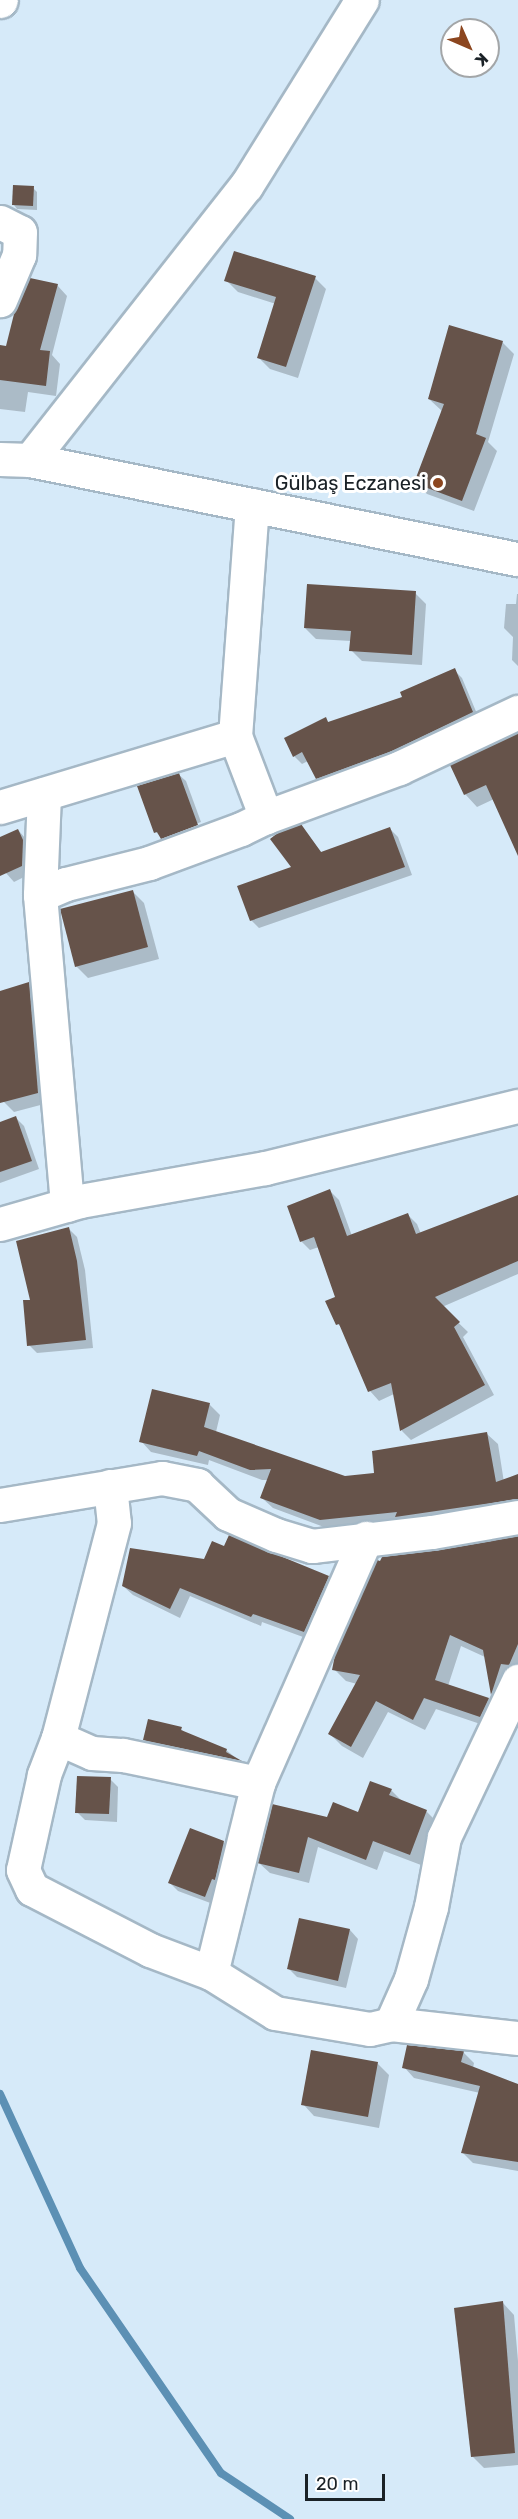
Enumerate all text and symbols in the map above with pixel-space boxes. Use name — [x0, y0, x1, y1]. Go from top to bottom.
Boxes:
north arrow — [440, 18, 500, 78]
text: K — [471, 49, 492, 70]
place label: Gülbaş Eczanesi — [275, 471, 426, 495]
marker: Gülbaş Eczanesi — [431, 476, 445, 490]
scale bar — [308, 2462, 388, 2500]
text: 20 m — [316, 2473, 358, 2495]

